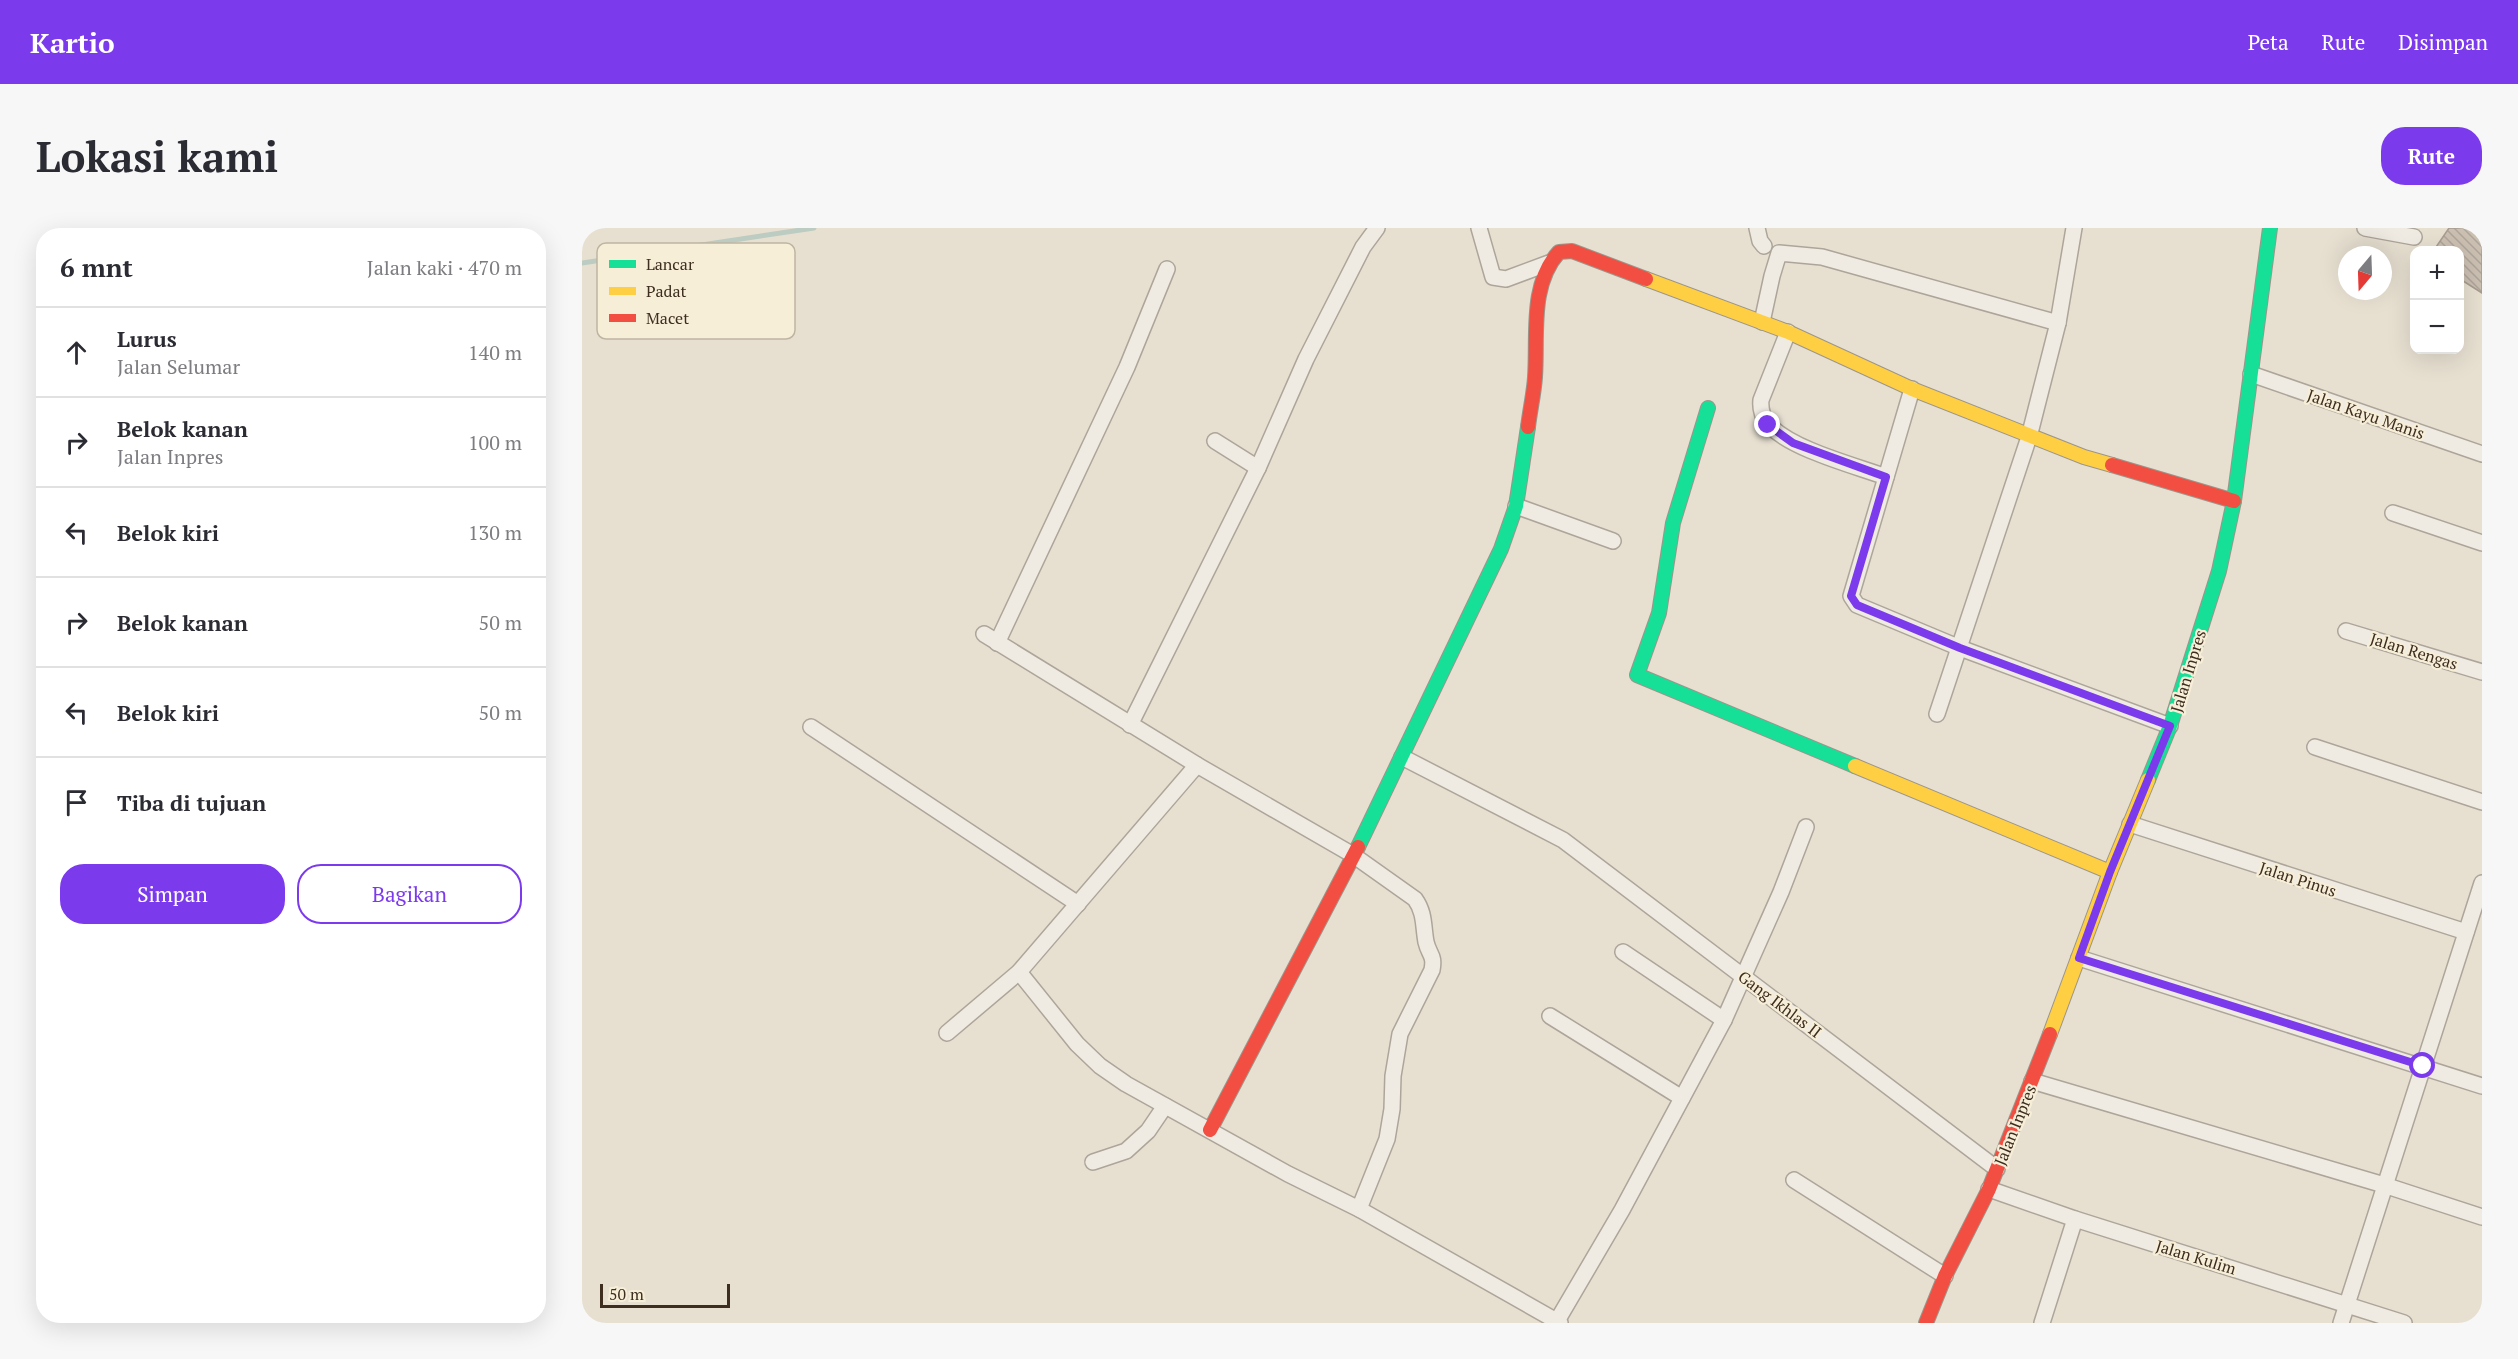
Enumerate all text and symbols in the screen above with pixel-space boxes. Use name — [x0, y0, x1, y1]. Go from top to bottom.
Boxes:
text: Kartio — [30, 24, 115, 61]
text: Peta — [2248, 28, 2289, 56]
text: Rute — [2322, 28, 2365, 56]
text: Disimpan — [2398, 28, 2488, 56]
button: Rute — [2381, 127, 2482, 185]
text: Lokasi kami — [36, 128, 278, 184]
legend — [597, 243, 795, 339]
north arrow — [2338, 246, 2392, 300]
map controls — [2410, 246, 2464, 354]
button: + — [2410, 246, 2464, 300]
text: 6 mnt — [60, 250, 133, 284]
text: Lancar — [646, 253, 695, 275]
text: Jalan kaki · 470 m — [367, 254, 522, 281]
text: Padat — [646, 280, 687, 302]
button: − — [2410, 300, 2464, 354]
text: Macet — [646, 307, 689, 329]
text: Lurus — [117, 324, 177, 353]
icon: ahead — [60, 336, 93, 369]
text: 140 m — [468, 339, 522, 366]
text: Jalan Selumar — [117, 353, 240, 380]
street label: Jalan Kayu Manis — [2304, 384, 2428, 444]
route end — [1754, 411, 1780, 437]
text: Belok kanan — [117, 414, 248, 443]
icon: right — [60, 426, 93, 459]
text: 100 m — [468, 429, 522, 456]
text: Jalan Inpres — [117, 443, 223, 470]
icon: left — [60, 516, 93, 549]
text: Belok kiri — [117, 518, 219, 547]
text: 130 m — [468, 519, 522, 546]
icon: right — [60, 606, 93, 639]
text: Belok kanan — [117, 608, 248, 637]
text: 50 m — [479, 609, 522, 636]
street label: Jalan Inpres — [2165, 627, 2211, 715]
street label: Jalan Rengas — [2367, 627, 2461, 675]
icon: left — [60, 696, 93, 729]
text: Belok kiri — [117, 698, 219, 727]
text: 50 m — [479, 699, 522, 726]
icon: arrive — [60, 786, 93, 819]
text: Tiba di tujuan — [117, 788, 266, 817]
street label: Jalan Pinus — [2257, 856, 2339, 902]
button: Simpan — [60, 864, 285, 924]
button: Bagikan — [297, 864, 522, 924]
street label: Gang Ikhlas II — [1734, 965, 1826, 1043]
route start — [2409, 1052, 2435, 1078]
street label: Jalan Inpres — [1989, 1081, 2041, 1169]
street label: Jalan Kulim — [2153, 1234, 2239, 1280]
scale bar — [600, 1281, 730, 1308]
text: 50 m — [609, 1283, 644, 1305]

